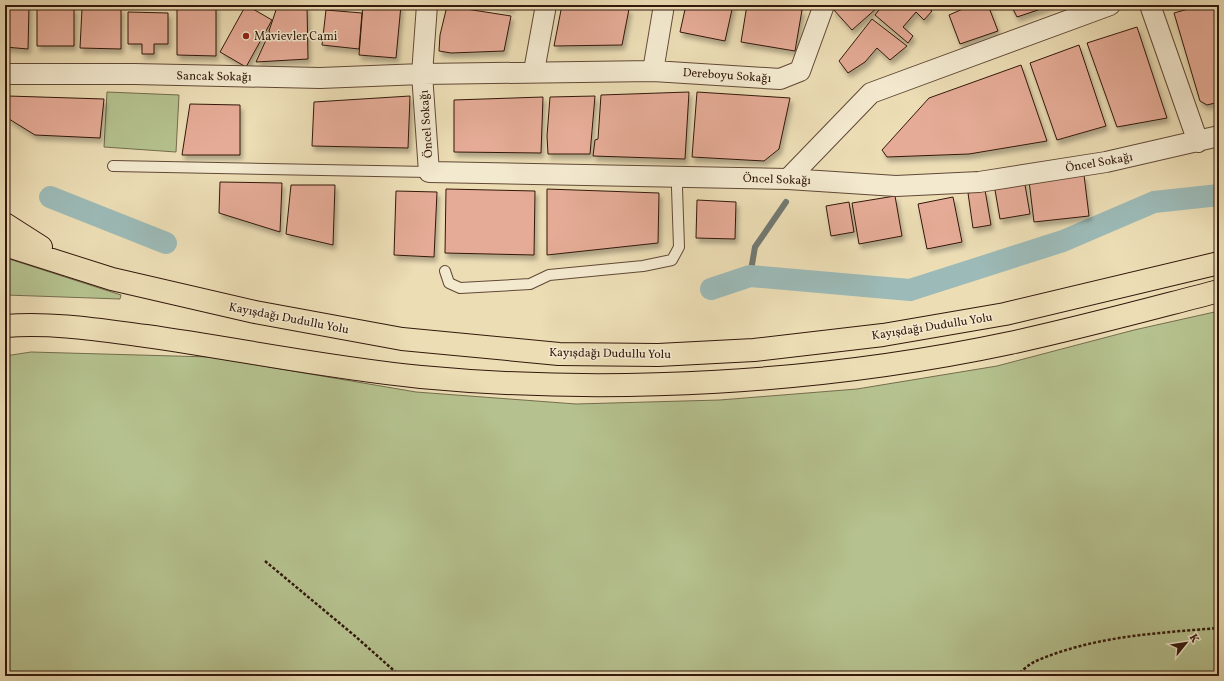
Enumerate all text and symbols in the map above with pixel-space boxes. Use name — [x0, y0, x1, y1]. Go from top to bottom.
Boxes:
place label: Mavievler Cami — [254, 29, 338, 45]
marker: Mavievler Cami — [241, 31, 251, 41]
street label: Dereboyu Sokağı — [682, 65, 772, 87]
street label: Sancak Sokağı — [176, 68, 252, 86]
street label: Öncel Sokağı — [416, 89, 437, 159]
street label: Öncel Sokağı — [1064, 148, 1134, 177]
street label: Öncel Sokağı — [743, 170, 812, 189]
street label: Kayışdağı Dudullu Yolu — [227, 299, 350, 339]
street label: Kayışdağı Dudullu Yolu — [871, 310, 994, 344]
street label: Kayışdağı Dudullu Yolu — [549, 345, 671, 363]
north arrow — [1166, 623, 1206, 663]
text: K — [1185, 632, 1202, 646]

